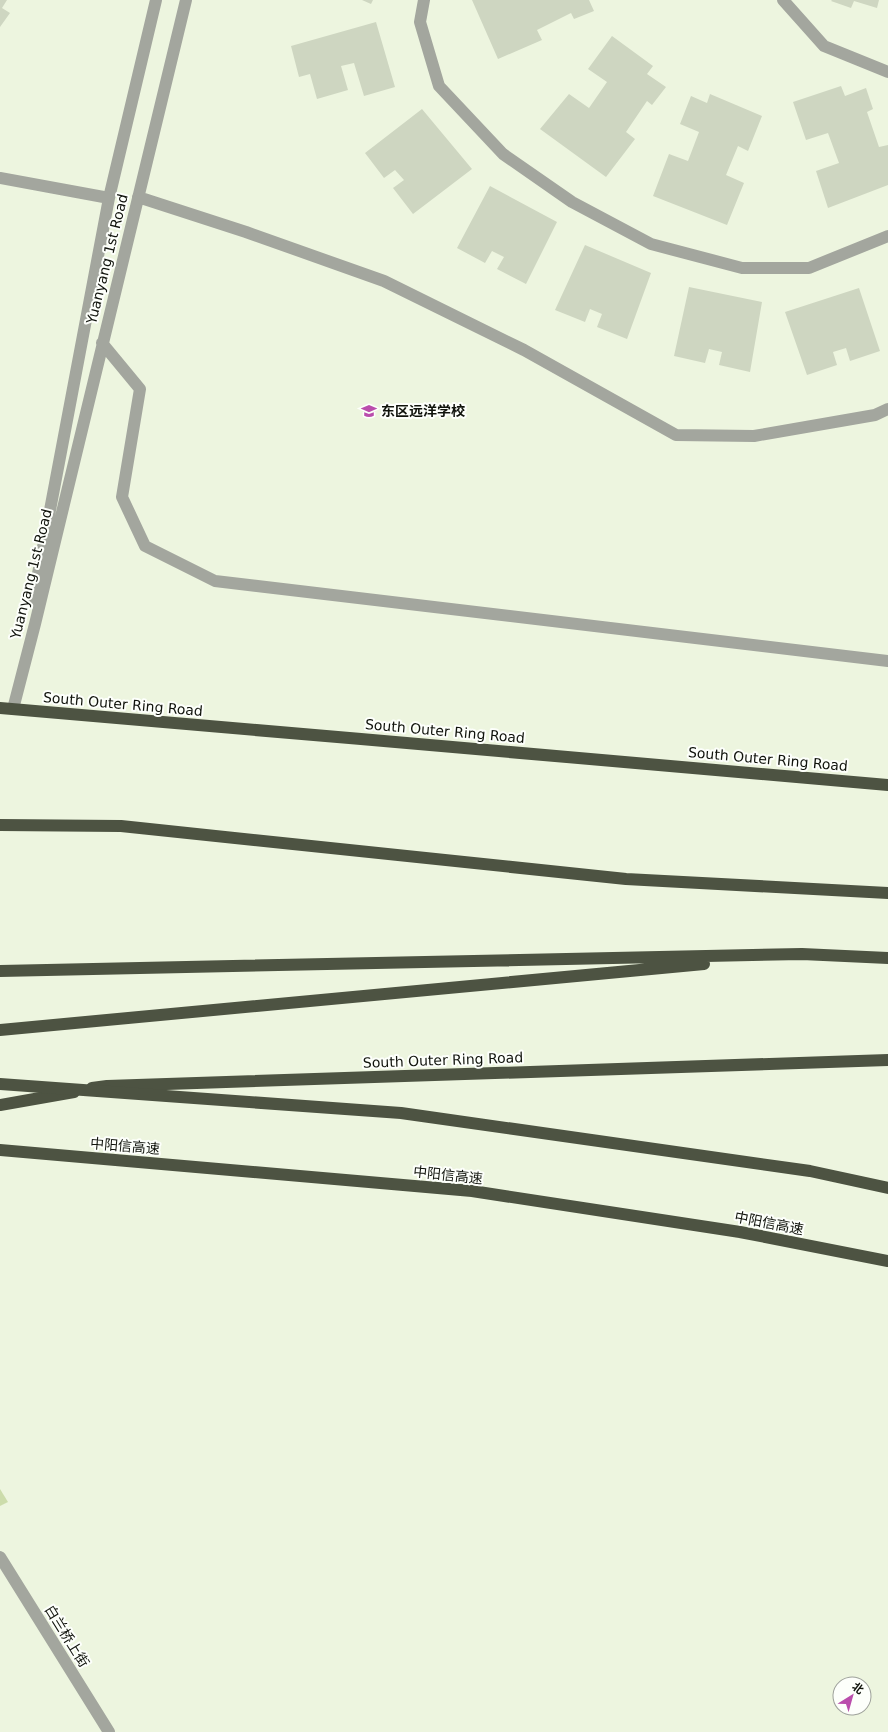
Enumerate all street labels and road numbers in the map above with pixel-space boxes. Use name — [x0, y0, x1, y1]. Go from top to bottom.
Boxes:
street label: Yuanyang 1st Road — [83, 192, 131, 327]
street label: Yuanyang 1st Road — [7, 507, 55, 642]
street label: South Outer Ring Road — [42, 689, 204, 719]
street label: South Outer Ring Road — [364, 716, 526, 746]
street label: South Outer Ring Road — [687, 744, 849, 774]
street label: South Outer Ring Road — [363, 1049, 523, 1071]
street label: 中阳信高速 — [89, 1135, 161, 1157]
street label: 中阳信高速 — [412, 1163, 484, 1187]
street label: 中阳信高速 — [733, 1208, 805, 1238]
street label: 白兰桥上街 — [42, 1602, 92, 1670]

